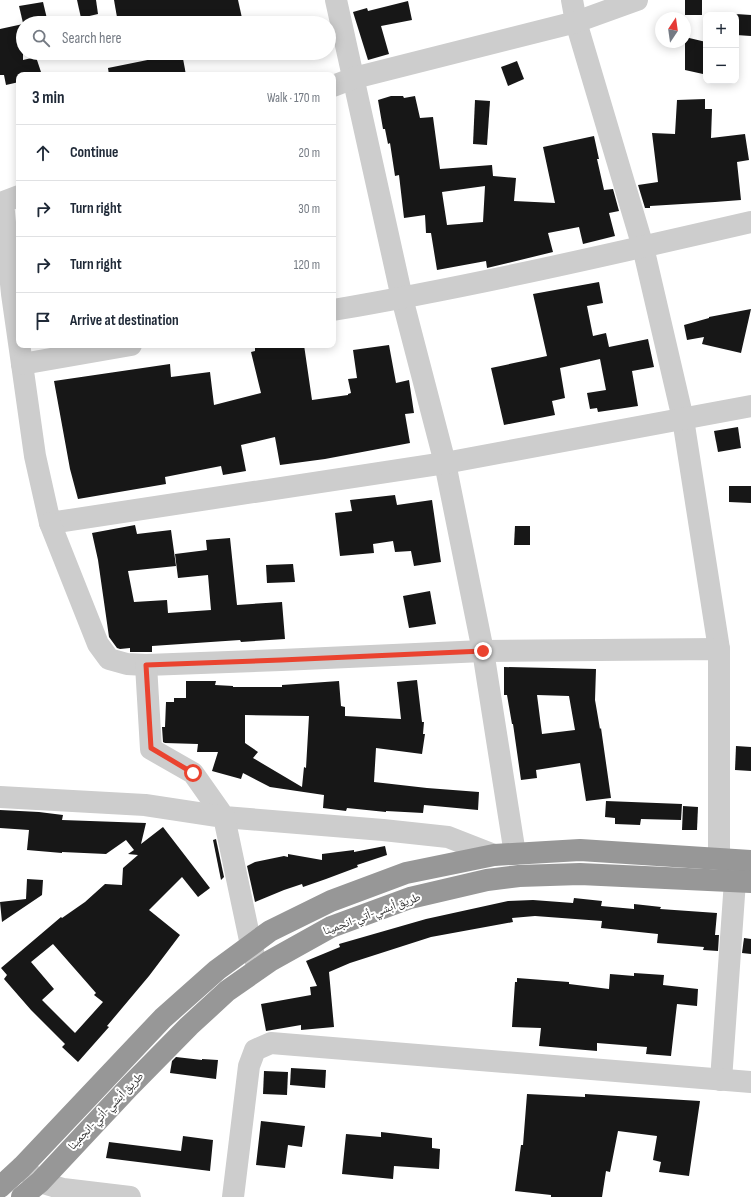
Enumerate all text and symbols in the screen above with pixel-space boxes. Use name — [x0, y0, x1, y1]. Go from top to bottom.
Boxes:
north arrow — [655, 12, 691, 48]
map controls — [703, 12, 739, 84]
button: + — [703, 12, 739, 48]
search box — [16, 16, 336, 60]
icon: search — [30, 27, 52, 49]
text: Search here — [62, 29, 122, 48]
button: − — [703, 48, 739, 84]
text: 3 min — [32, 88, 65, 108]
text: Walk · 170 m — [267, 90, 320, 106]
icon: ahead — [32, 142, 54, 164]
text: Continue — [70, 143, 119, 162]
text: 20 m — [298, 145, 320, 161]
icon: right — [32, 198, 54, 220]
text: Turn right — [70, 199, 122, 218]
text: 30 m — [298, 201, 320, 217]
icon: right — [32, 254, 54, 276]
text: Turn right — [70, 255, 122, 274]
text: 120 m — [294, 257, 320, 273]
icon: arrive — [32, 310, 54, 332]
text: Arrive at destination — [70, 311, 179, 330]
route end — [474, 642, 492, 660]
route start — [184, 764, 202, 782]
street label: طريق أبشي-أتي-انجمينا — [321, 889, 424, 941]
street label: طريق أبشي-أتي-انجمينا — [65, 1069, 149, 1155]

